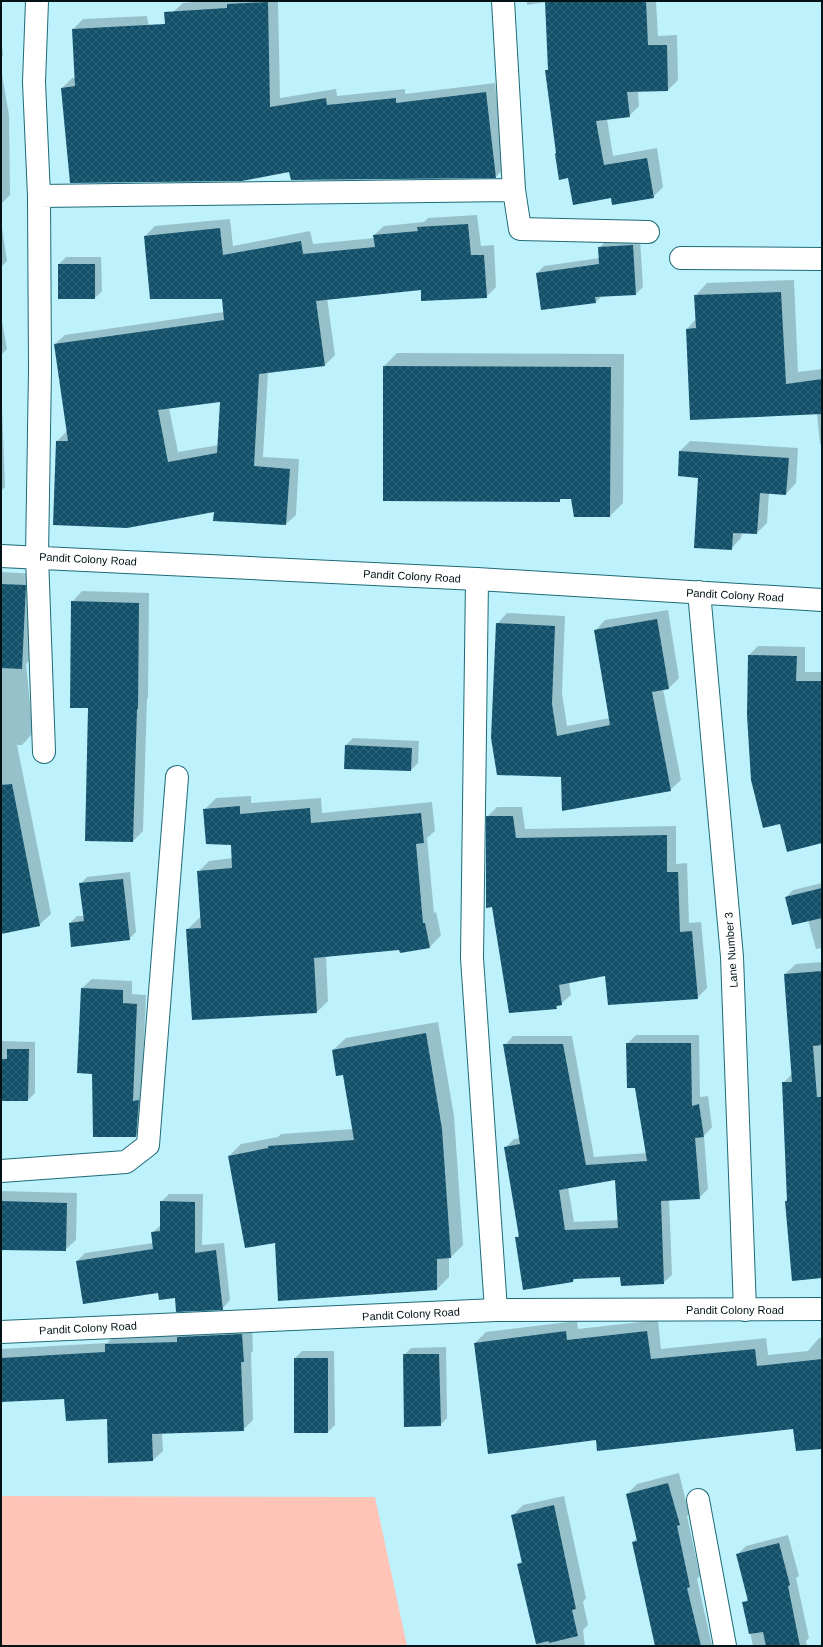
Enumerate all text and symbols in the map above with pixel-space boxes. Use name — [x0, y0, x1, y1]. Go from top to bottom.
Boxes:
street label: Pandit Colony Road — [39, 550, 137, 568]
street label: Pandit Colony Road — [363, 567, 461, 585]
street label: Pandit Colony Road — [686, 586, 784, 604]
street label: Lane Number 3 — [722, 912, 740, 988]
street label: Pandit Colony Road — [686, 1304, 784, 1316]
street label: Pandit Colony Road — [362, 1305, 460, 1323]
street label: Pandit Colony Road — [39, 1319, 137, 1337]

